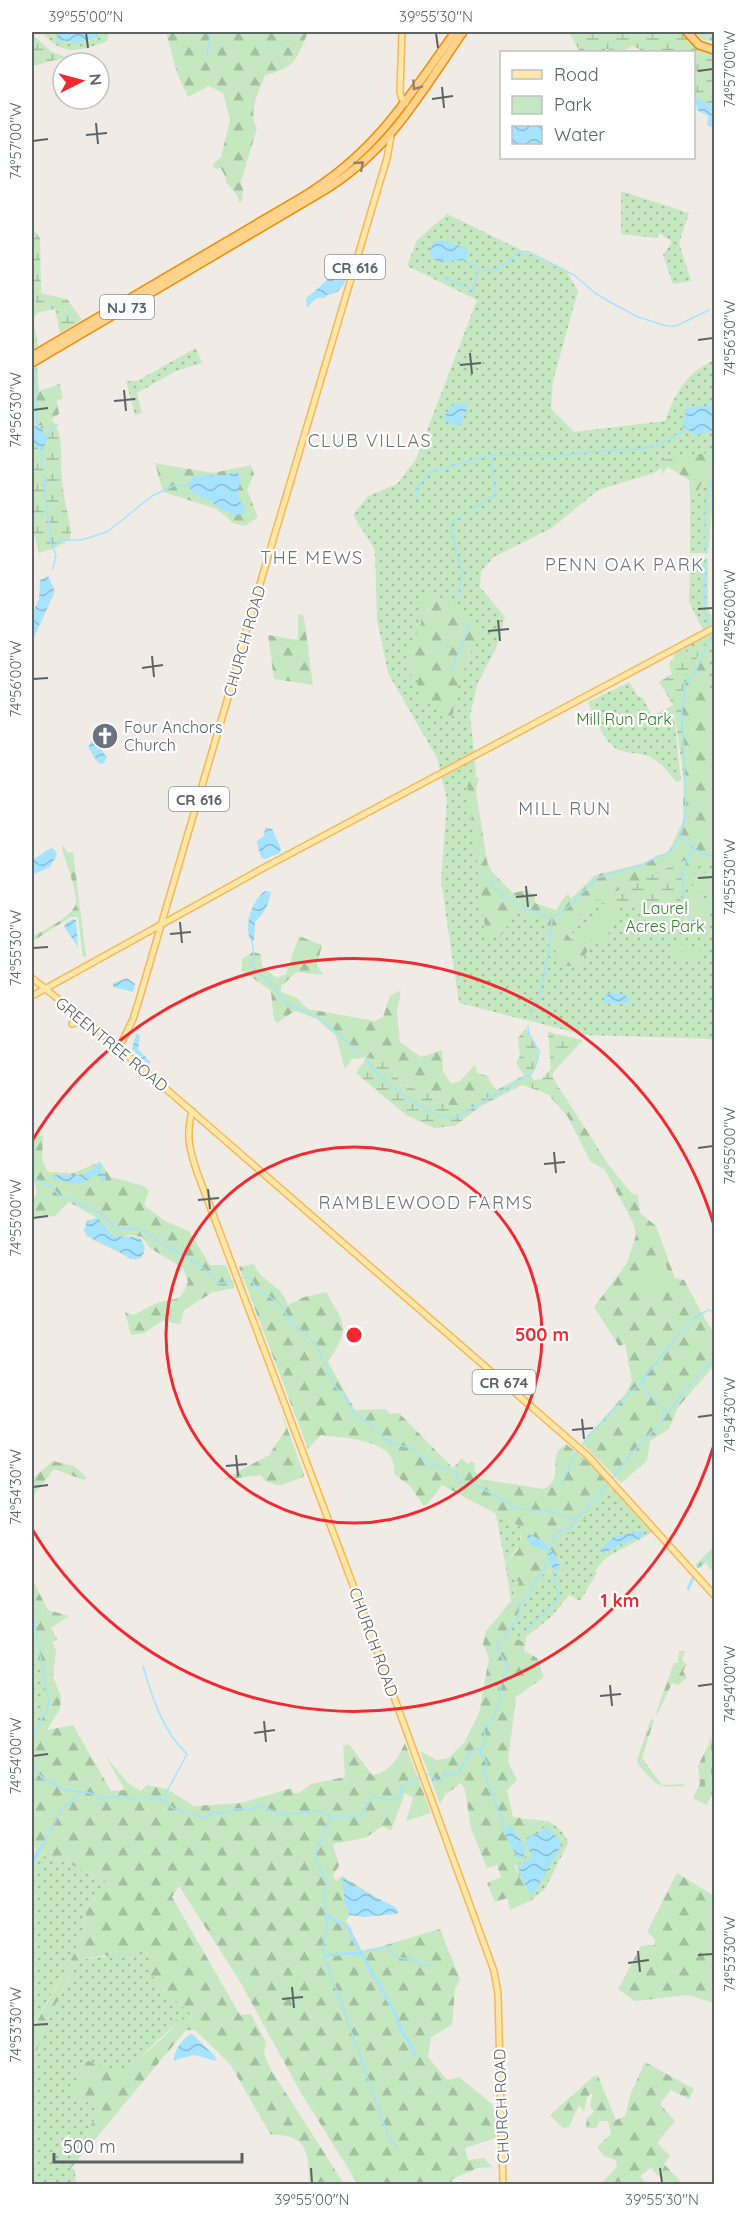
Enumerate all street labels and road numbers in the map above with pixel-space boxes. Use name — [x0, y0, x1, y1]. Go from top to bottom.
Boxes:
road number: CR 616 — [325, 255, 385, 279]
road number: NJ 73 — [100, 295, 154, 319]
street label: CHURCH ROAD — [219, 583, 269, 699]
road number: CR 616 — [169, 787, 229, 811]
street label: GREENTREE ROAD — [52, 992, 172, 1096]
road number: CR 674 — [472, 1370, 536, 1394]
street label: CHURCH ROAD — [345, 1585, 403, 1699]
street label: CHURCH ROAD — [489, 2048, 513, 2164]

